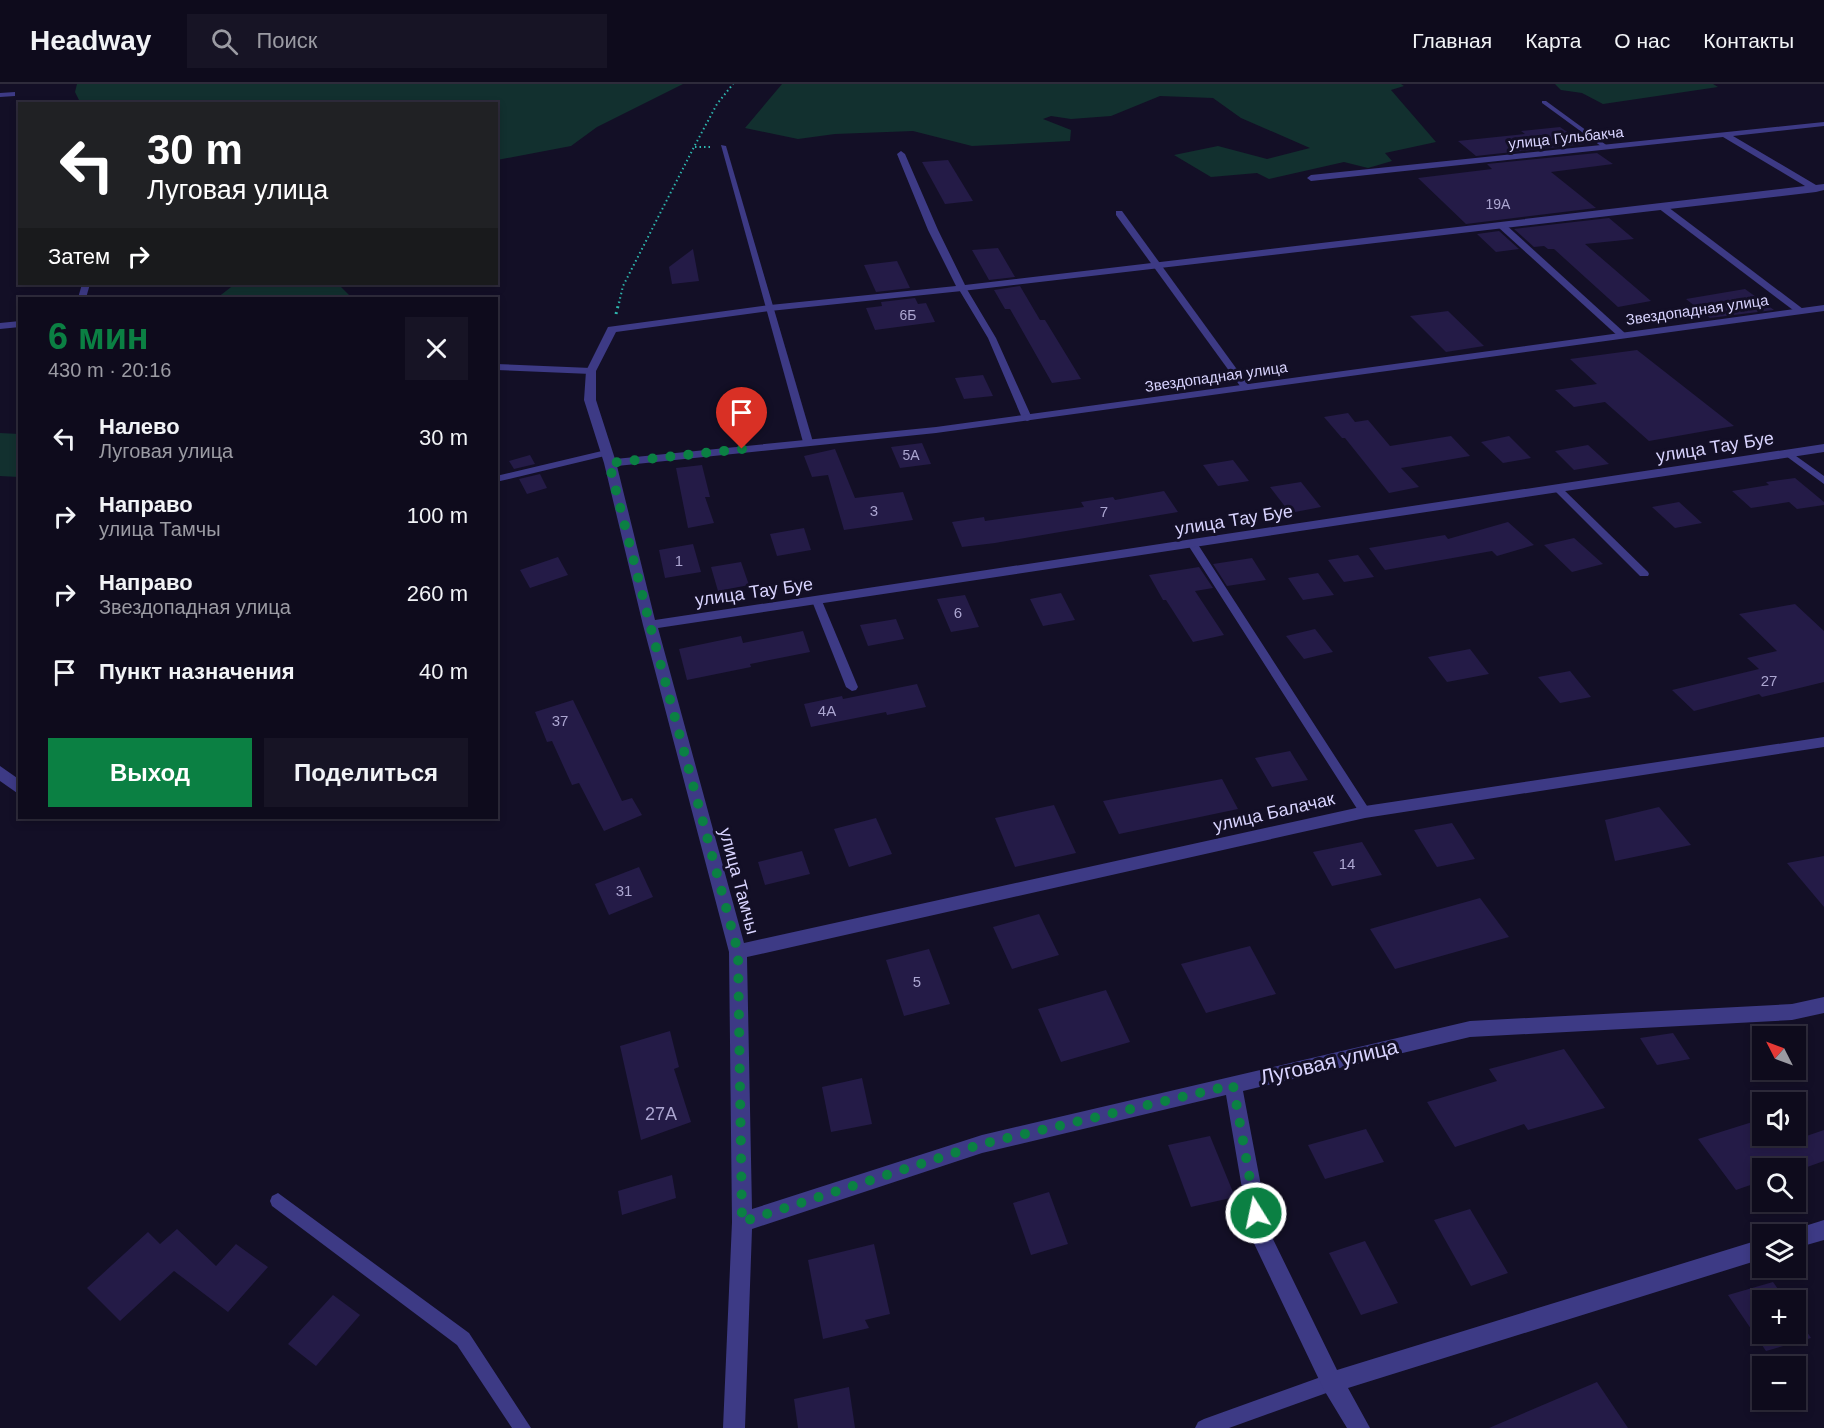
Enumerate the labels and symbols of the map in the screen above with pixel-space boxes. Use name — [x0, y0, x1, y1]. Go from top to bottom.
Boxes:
street label: улица Гульбакча — [1508, 123, 1625, 152]
house number: 19А — [1486, 196, 1511, 212]
street label: Звездопадная улица — [1625, 291, 1770, 328]
house number: 6Б — [900, 307, 916, 323]
street label: Звездопадная улица — [1144, 358, 1289, 395]
pin — [716, 387, 767, 449]
street label: улица Тау Буе — [1655, 428, 1775, 466]
house number: 5А — [902, 447, 920, 463]
street label: улица Тау Буе — [1174, 501, 1294, 539]
house number: 3 — [870, 502, 878, 519]
house number: 7 — [1100, 503, 1108, 520]
house number: 1 — [675, 552, 683, 569]
street label: улица Тау Буе — [694, 574, 814, 610]
house number: 6 — [954, 604, 962, 621]
house number: 27 — [1761, 672, 1777, 689]
house number: 4А — [818, 702, 836, 719]
house number: 37 — [552, 712, 568, 729]
street label: улица Балачак — [1211, 788, 1337, 836]
street label: улица Тамчы — [715, 826, 763, 936]
house number: 14 — [1339, 855, 1355, 872]
house number: 31 — [616, 882, 632, 899]
house number: 5 — [913, 973, 921, 990]
north arrow — [1752, 1026, 1806, 1080]
street label: Луговая улица — [1258, 1034, 1400, 1089]
house number: 27А — [645, 1104, 677, 1124]
position arrow — [1224, 1181, 1288, 1245]

